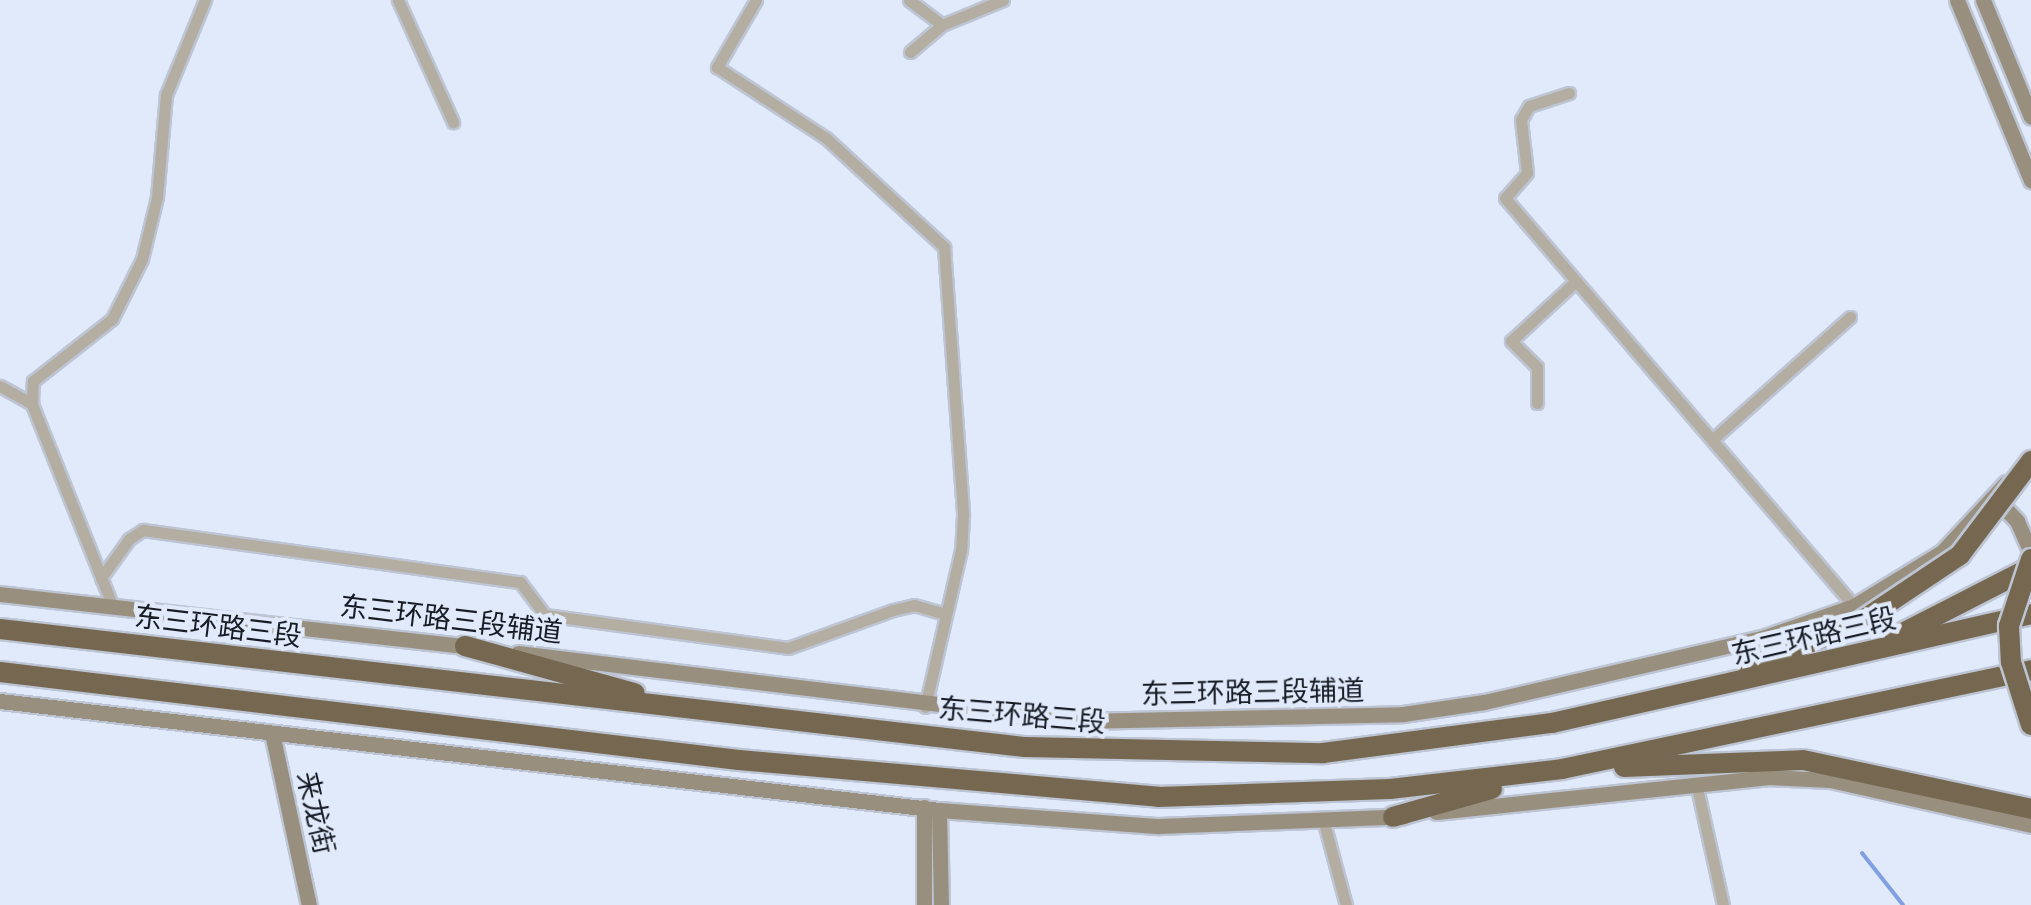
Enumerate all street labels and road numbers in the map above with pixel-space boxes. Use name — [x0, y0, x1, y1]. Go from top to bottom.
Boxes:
street label: 东三环路三段辅道 — [338, 590, 564, 650]
street label: 东三环路三段 — [133, 600, 303, 654]
street label: 东三环路三段 — [1728, 602, 1900, 672]
street label: 东三环路三段辅道 — [1141, 674, 1365, 712]
street label: 东三环路三段 — [937, 692, 1107, 740]
street label: 来龙街 — [289, 768, 341, 858]

